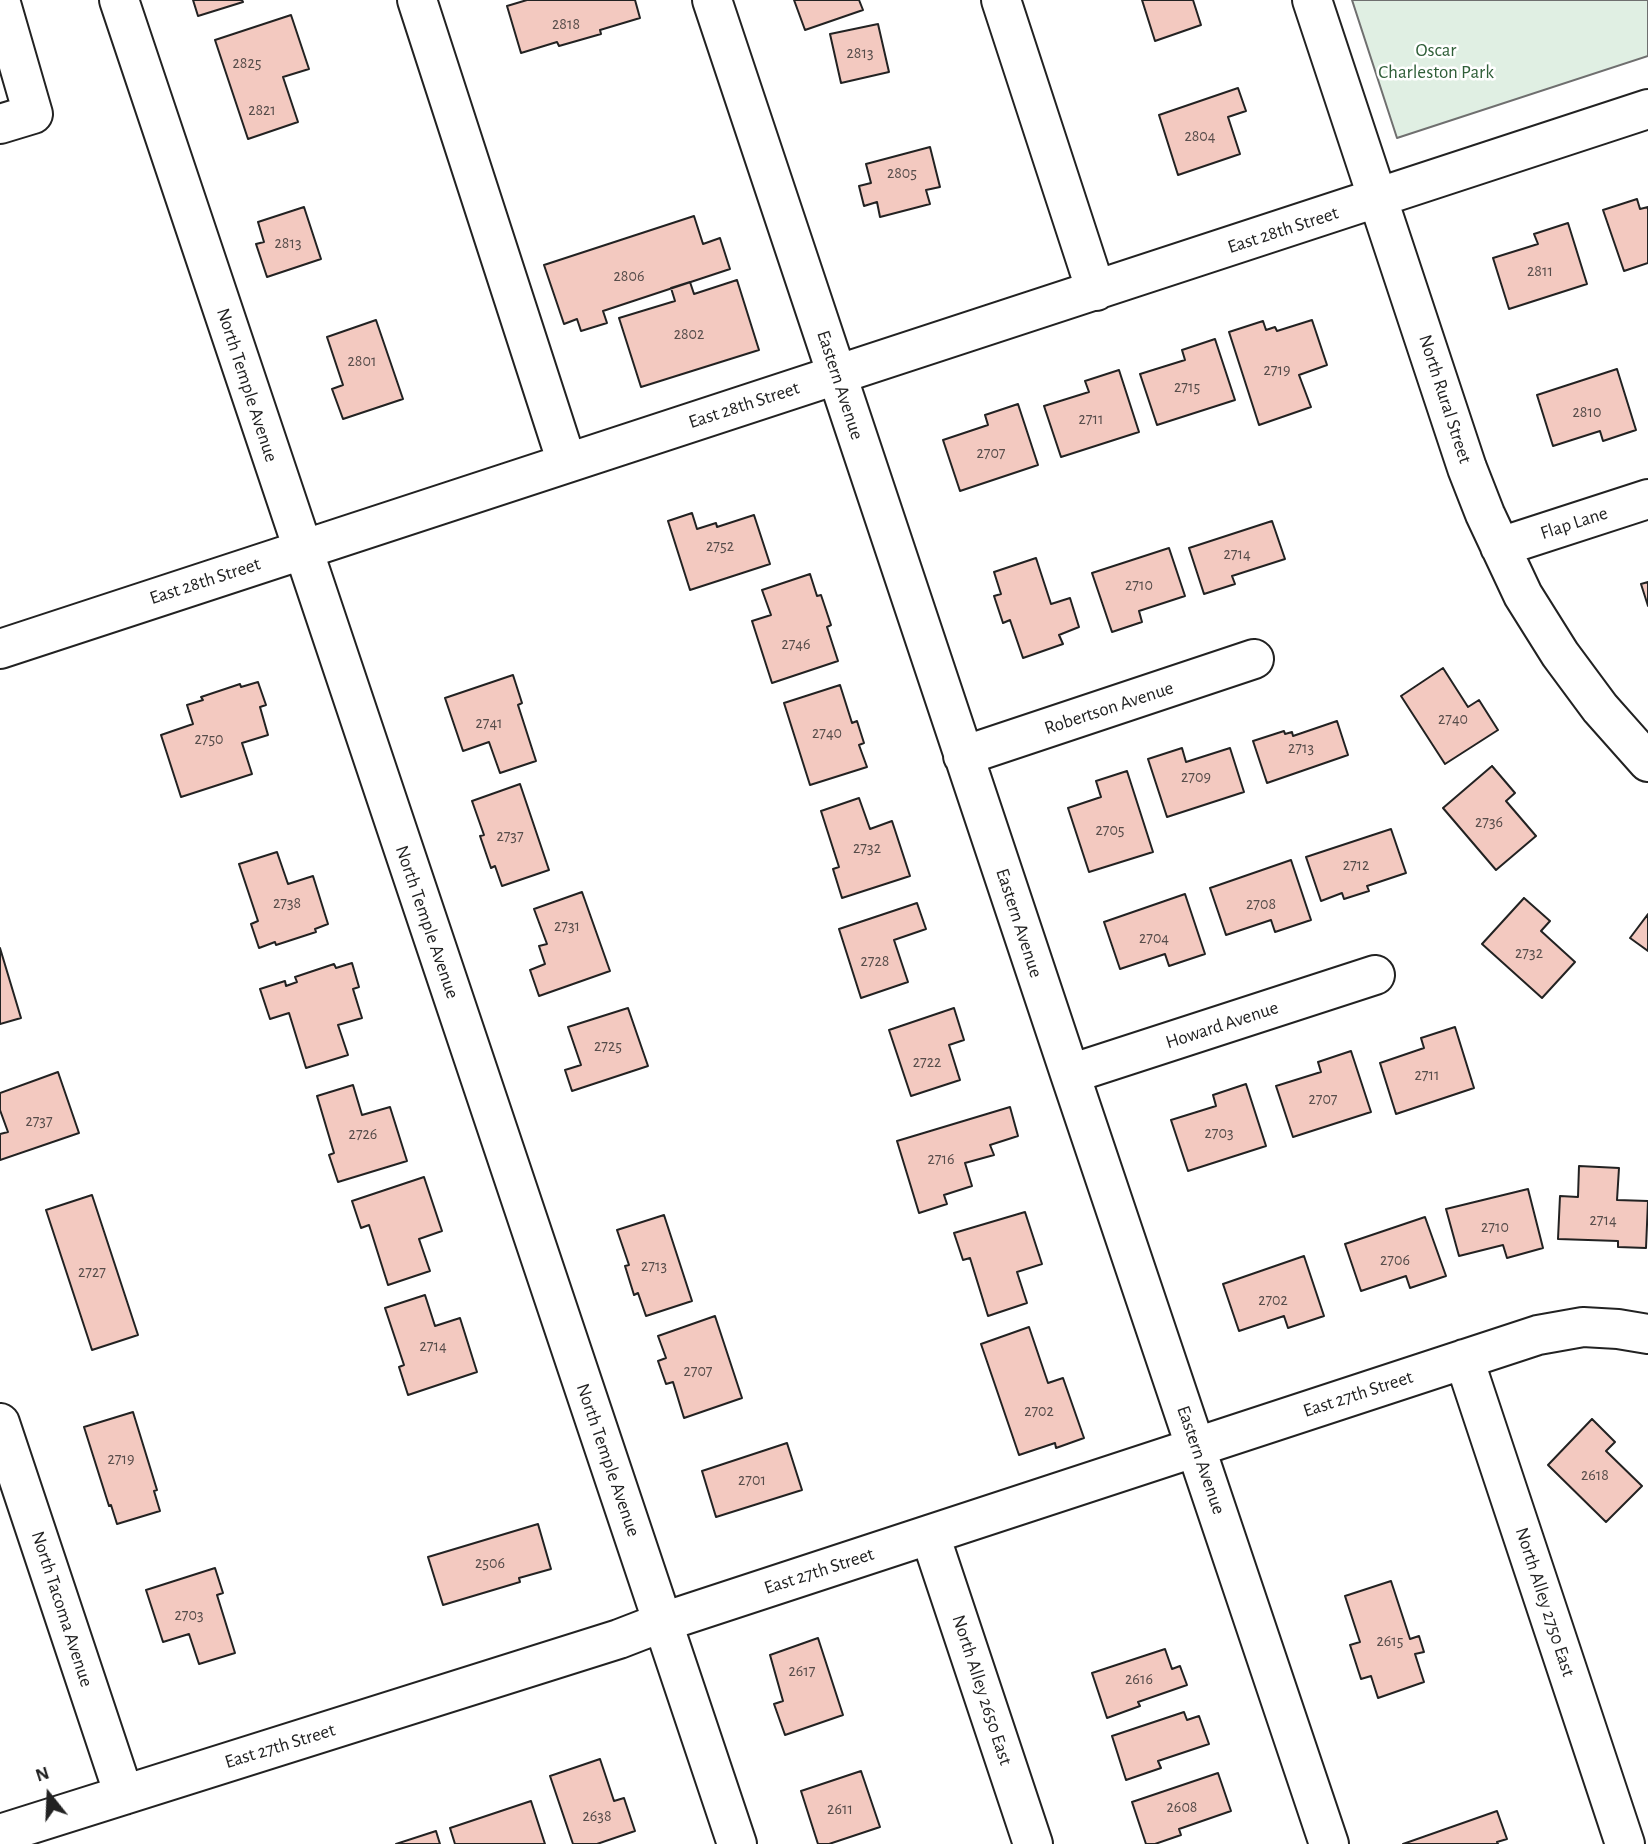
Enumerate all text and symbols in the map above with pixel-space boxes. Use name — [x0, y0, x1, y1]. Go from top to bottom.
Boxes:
house number: 2818 — [552, 14, 580, 34]
park label: Oscar Charleston Park — [1378, 39, 1494, 83]
house number: 2813 — [847, 43, 873, 63]
house number: 2825 — [233, 53, 261, 73]
house number: 2821 — [248, 100, 276, 120]
house number: 2804 — [1184, 126, 1216, 146]
house number: 2805 — [887, 163, 917, 183]
street label: East 28th Street — [1225, 201, 1341, 259]
house number: 2813 — [275, 233, 301, 253]
house number: 2811 — [1527, 261, 1553, 281]
house number: 2806 — [614, 266, 644, 286]
street label: North Temple Avenue — [211, 305, 283, 465]
house number: 2802 — [674, 324, 704, 344]
street label: Eastern Avenue — [812, 327, 868, 443]
street label: North Rural Street — [1413, 332, 1477, 466]
house number: 2801 — [348, 351, 376, 371]
house number: 2719 — [1264, 360, 1290, 380]
street label: East 28th Street — [686, 376, 802, 434]
house number: 2715 — [1174, 377, 1200, 397]
house number: 2810 — [1573, 402, 1601, 422]
house number: 2711 — [1079, 409, 1103, 429]
house number: 2707 — [976, 443, 1006, 463]
street label: Flap Lane — [1537, 501, 1611, 545]
house number: 2752 — [706, 536, 734, 556]
house number: 2714 — [1223, 544, 1251, 564]
street label: East 28th Street — [147, 552, 263, 610]
house number: 2710 — [1125, 575, 1153, 595]
house number: 2746 — [781, 634, 811, 654]
street label: Robertson Avenue — [1042, 676, 1176, 740]
house number: 2740 — [1438, 709, 1468, 729]
house number: 2741 — [475, 713, 503, 733]
house number: 2740 — [812, 723, 842, 743]
house number: 2750 — [194, 729, 224, 749]
house number: 2713 — [1288, 738, 1314, 758]
house number: 2709 — [1181, 767, 1211, 787]
house number: 2736 — [1475, 812, 1503, 832]
house number: 2705 — [1095, 820, 1125, 840]
house number: 2737 — [496, 826, 524, 846]
house number: 2732 — [853, 838, 881, 858]
street label: North Temple Avenue — [390, 842, 464, 1002]
house number: 2712 — [1343, 855, 1369, 875]
street label: Eastern Avenue — [991, 865, 1047, 981]
house number: 2738 — [273, 893, 301, 913]
house number: 2708 — [1246, 894, 1276, 914]
house number: 2731 — [554, 916, 580, 936]
house number: 2704 — [1139, 928, 1169, 948]
house number: 2732 — [1515, 943, 1543, 963]
house number: 2728 — [861, 951, 889, 971]
street label: Howard Avenue — [1163, 996, 1281, 1054]
house number: 2725 — [594, 1036, 622, 1056]
house number: 2722 — [913, 1052, 941, 1072]
house number: 2711 — [1415, 1065, 1439, 1085]
house number: 2707 — [1308, 1089, 1338, 1109]
house number: 2737 — [25, 1111, 53, 1131]
house number: 2703 — [1205, 1123, 1233, 1143]
house number: 2726 — [349, 1124, 377, 1144]
house number: 2716 — [928, 1149, 954, 1169]
house number: 2714 — [1589, 1210, 1617, 1230]
house number: 2710 — [1481, 1217, 1509, 1237]
house number: 2706 — [1380, 1250, 1410, 1270]
house number: 2713 — [641, 1256, 667, 1276]
house number: 2727 — [78, 1262, 106, 1282]
house number: 2702 — [1258, 1290, 1288, 1310]
house number: 2714 — [419, 1336, 447, 1356]
house number: 2707 — [683, 1361, 713, 1381]
street label: East 27th Street — [1300, 1366, 1416, 1422]
street label: North Temple Avenue — [571, 1380, 645, 1540]
house number: 2702 — [1024, 1401, 1054, 1421]
street label: Eastern Avenue — [1172, 1403, 1230, 1517]
house number: 2719 — [108, 1449, 134, 1469]
house number: 2618 — [1581, 1465, 1609, 1485]
house number: 2701 — [738, 1470, 766, 1490]
street label: North Alley 2750 East — [1510, 1524, 1580, 1680]
street label: North Tacoma Avenue — [26, 1528, 98, 1690]
street label: East 27th Street — [761, 1543, 877, 1599]
house number: 2506 — [475, 1553, 505, 1573]
house number: 2703 — [175, 1605, 203, 1625]
street label: North Alley 2650 East — [947, 1612, 1017, 1768]
house number: 2615 — [1377, 1631, 1403, 1651]
house number: 2617 — [789, 1661, 815, 1681]
house number: 2616 — [1125, 1669, 1153, 1689]
street label: East 27th Street — [222, 1718, 338, 1774]
north arrow — [14, 1760, 84, 1830]
text: N — [33, 1763, 52, 1786]
house number: 2608 — [1167, 1797, 1197, 1817]
house number: 2611 — [827, 1799, 853, 1819]
house number: 2638 — [583, 1806, 611, 1826]

